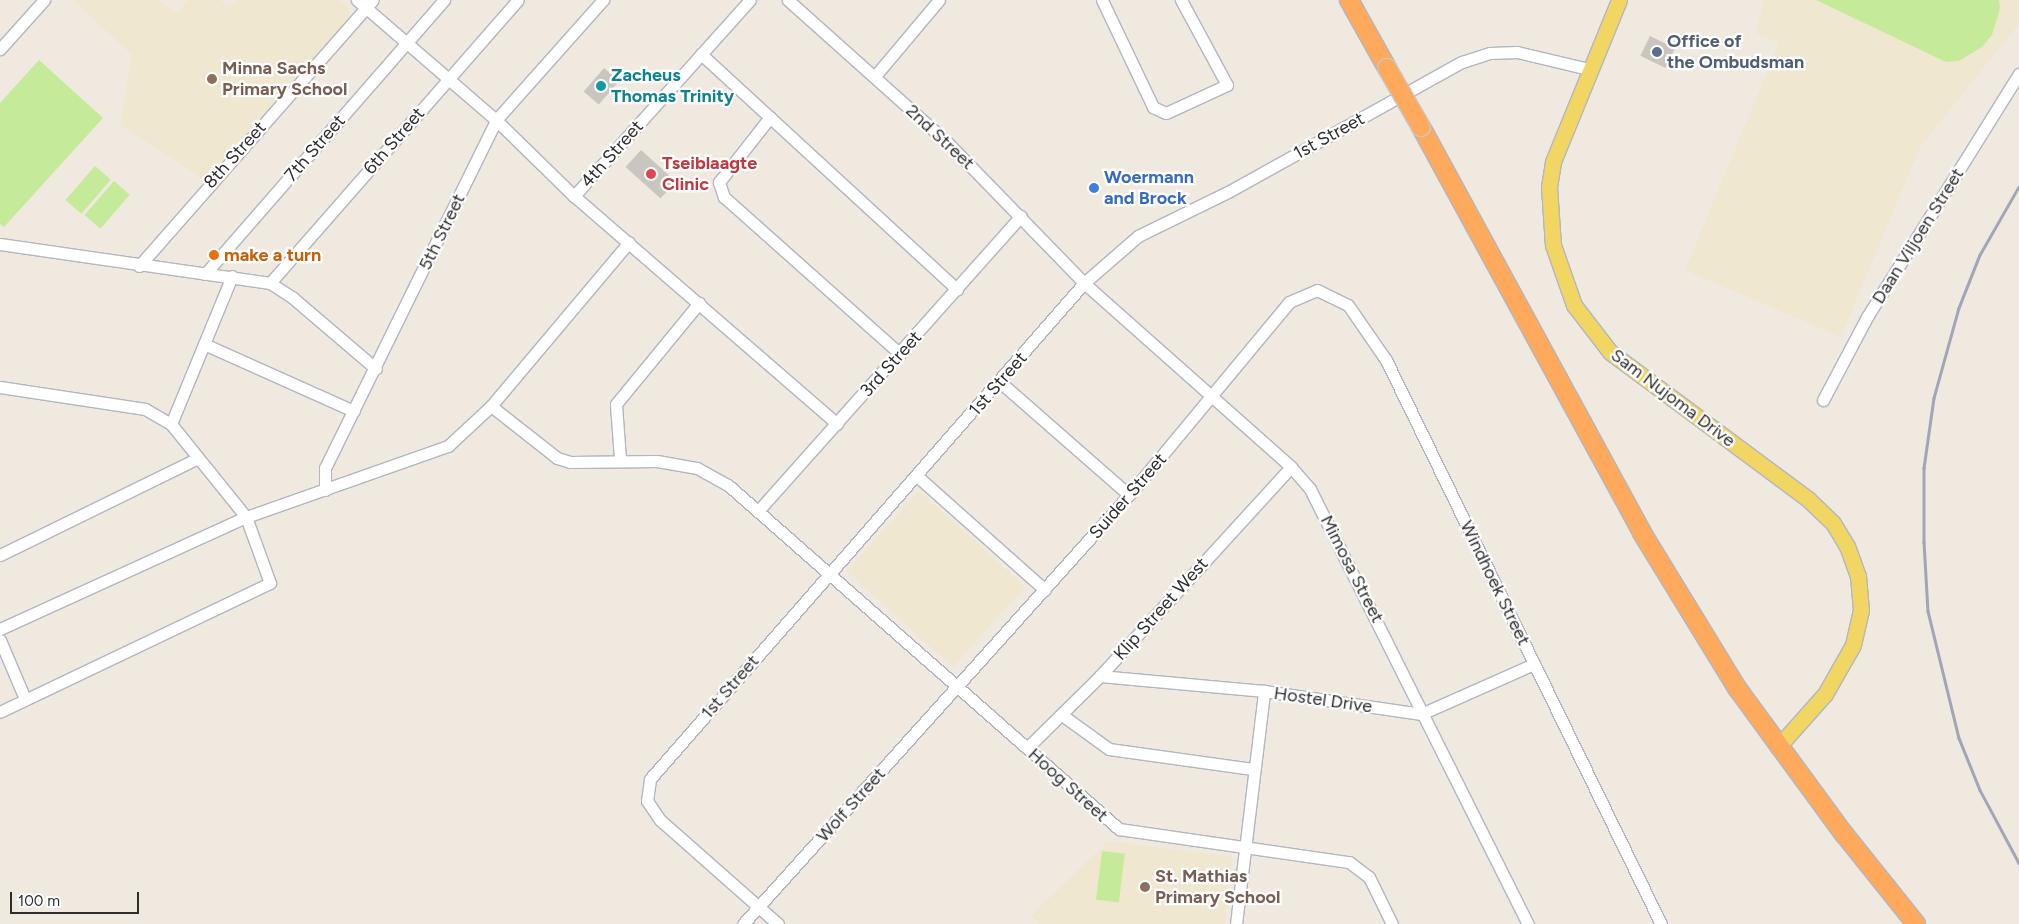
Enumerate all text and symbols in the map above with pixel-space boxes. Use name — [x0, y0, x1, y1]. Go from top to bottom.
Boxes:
place label: Office of the Ombudsman — [1667, 31, 1804, 74]
marker: Office of the Ombudsman — [1651, 46, 1663, 58]
place label: Minna Sachs Primary School — [222, 58, 347, 100]
place label: Zacheus Thomas Trinity — [611, 65, 734, 108]
marker: Minna Sachs Primary School — [206, 73, 218, 85]
marker: Zacheus Thomas Trinity — [595, 80, 607, 92]
street label: 2nd Street — [901, 100, 979, 174]
street label: 6th Street — [359, 103, 429, 179]
street label: 1st Street — [1290, 108, 1368, 164]
street label: 7th Street — [280, 110, 350, 186]
street label: 4th Street — [576, 116, 648, 192]
street label: 8th Street — [199, 117, 271, 193]
place label: Tseiblaagte Clinic — [662, 153, 757, 195]
street label: Daan Viljoen Street — [1868, 164, 1968, 308]
marker: Tseiblaagte Clinic — [644, 167, 658, 181]
place label: Woermann and Brock — [1104, 167, 1194, 210]
marker: Woermann and Brock — [1088, 182, 1100, 194]
street label: 5th Street — [414, 190, 470, 274]
place label: make a turn — [224, 244, 321, 266]
marker: make a turn — [208, 249, 220, 261]
street label: 3rd Street — [856, 327, 926, 401]
street label: Sam Nujoma Drive — [1607, 344, 1739, 452]
street label: 1st Street — [964, 348, 1032, 420]
street label: Suider Street — [1085, 449, 1171, 543]
street label: Mimosa Street — [1316, 512, 1388, 626]
street label: Windhoek Street — [1455, 517, 1535, 649]
street label: Klip Street West — [1109, 553, 1213, 665]
street label: 1st Street — [696, 651, 764, 723]
street label: Hostel Drive — [1272, 682, 1374, 718]
street label: Hoog Street — [1024, 744, 1112, 826]
street label: Wolf Street — [812, 763, 890, 847]
place label: St. Mathias Primary School — [1155, 866, 1280, 909]
marker: St. Mathias Primary School — [1139, 881, 1151, 893]
scale bar — [12, 882, 141, 914]
text: 100 m — [18, 892, 60, 910]

